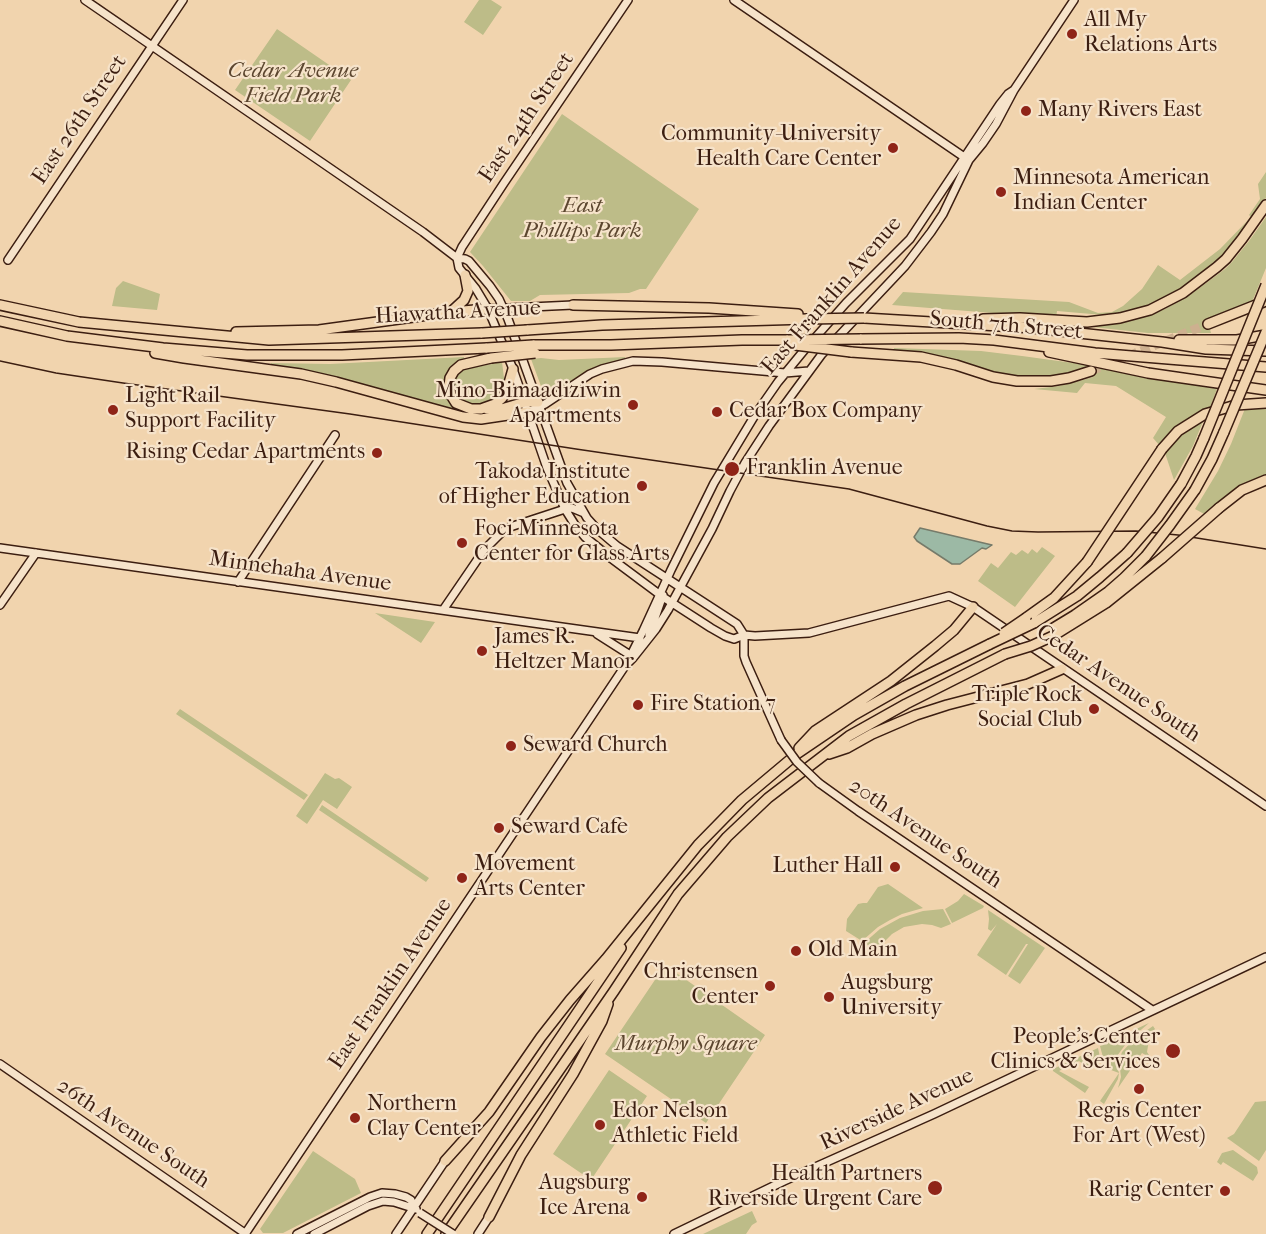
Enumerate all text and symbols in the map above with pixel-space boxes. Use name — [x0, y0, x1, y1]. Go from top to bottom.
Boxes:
place label: All My Relations Arts — [1084, 8, 1217, 60]
marker: All My Relations Arts — [1065, 27, 1079, 41]
street label: East 24th Street — [474, 48, 580, 188]
street label: East 26th Street — [27, 50, 133, 190]
park label: Cedar Avenue Field Park — [228, 59, 358, 110]
place label: Many Rivers East — [1038, 98, 1202, 124]
marker: Many Rivers East — [1019, 104, 1033, 118]
place label: Community-University Health Care Center — [661, 122, 881, 174]
marker: Community-University Health Care Center — [886, 141, 900, 155]
place label: Minnesota American Indian Center — [1013, 166, 1210, 218]
marker: Minnesota American Indian Center — [994, 185, 1008, 199]
park label: East Phillips Park — [523, 194, 641, 246]
street label: East Franklin Avenue — [756, 212, 908, 380]
street label: Hiawatha Avenue — [374, 295, 542, 331]
street label: South 7th Street — [929, 306, 1083, 346]
place label: Mino-Bimaadiziwin Apartments — [435, 379, 621, 430]
place label: Light Rail Support Facility — [125, 384, 276, 436]
marker: Mino-Bimaadiziwin Apartments — [626, 398, 640, 412]
place label: Cedar Box Company — [729, 399, 922, 425]
marker: Light Rail Support Facility — [106, 403, 120, 417]
marker: Cedar Box Company — [710, 405, 724, 419]
place label: Rising Cedar Apartments — [125, 440, 365, 466]
marker: Rising Cedar Apartments — [370, 446, 384, 460]
place label: Franklin Avenue — [746, 456, 903, 482]
place label: Takoda Institute of Higher Education — [439, 460, 630, 512]
marker: Franklin Avenue — [723, 460, 741, 478]
marker: Takoda Institute of Higher Education — [635, 479, 649, 493]
place label: Foci Minnesota Center for Glass Arts — [474, 517, 670, 568]
marker: Foci Minnesota Center for Glass Arts — [455, 536, 469, 550]
street label: Minnehaha Avenue — [207, 546, 393, 598]
street label: Cedar Avenue South — [1031, 619, 1205, 749]
place label: James R. Heltzer Manor — [494, 625, 634, 676]
marker: James R. Heltzer Manor — [475, 644, 489, 658]
place label: Triple Rock Social Club — [972, 683, 1082, 734]
place label: Fire Station 7 — [650, 692, 776, 718]
marker: Fire Station 7 — [631, 698, 645, 712]
marker: Triple Rock Social Club — [1087, 702, 1101, 716]
place label: Seward Church — [523, 733, 668, 759]
marker: Seward Church — [504, 739, 518, 753]
street label: 20th Avenue South — [843, 773, 1007, 895]
place label: Seward Cafe — [511, 815, 628, 841]
marker: Seward Cafe — [492, 821, 506, 835]
place label: Movement Arts Center — [474, 852, 585, 903]
place label: Luther Hall — [773, 854, 883, 880]
marker: Luther Hall — [888, 860, 902, 874]
marker: Movement Arts Center — [455, 871, 469, 885]
street label: East Franklin Avenue — [324, 893, 458, 1075]
place label: Old Main — [808, 938, 898, 964]
marker: Old Main — [789, 944, 803, 958]
place label: Christensen Center — [644, 960, 758, 1011]
place label: Augsburg University — [841, 971, 942, 1022]
marker: Christensen Center — [763, 979, 777, 993]
marker: Augsburg University — [822, 990, 836, 1004]
place label: People's Center Clinics & Services — [990, 1025, 1160, 1076]
park label: Murphy Square — [615, 1032, 757, 1058]
marker: People's Center Clinics & Services — [1164, 1042, 1182, 1060]
street label: Riverside Avenue — [816, 1063, 978, 1157]
street label: 26th Avenue South — [52, 1073, 214, 1195]
marker: Regis Center For Art (West) — [1132, 1082, 1146, 1096]
place label: Northern Clay Center — [367, 1092, 481, 1144]
place label: Edor Nelson Athletic Field — [612, 1099, 739, 1150]
place label: Regis Center For Art (West) — [1072, 1099, 1206, 1150]
marker: Northern Clay Center — [348, 1111, 362, 1125]
marker: Edor Nelson Athletic Field — [593, 1118, 607, 1132]
place label: Health Partners Riverside Urgent Care — [708, 1162, 922, 1214]
place label: Augsburg Ice Arena — [539, 1171, 630, 1222]
place label: Rarig Center — [1088, 1178, 1213, 1204]
marker: Health Partners Riverside Urgent Care — [926, 1179, 944, 1197]
marker: Rarig Center — [1218, 1184, 1232, 1198]
marker: Augsburg Ice Arena — [635, 1190, 649, 1204]

